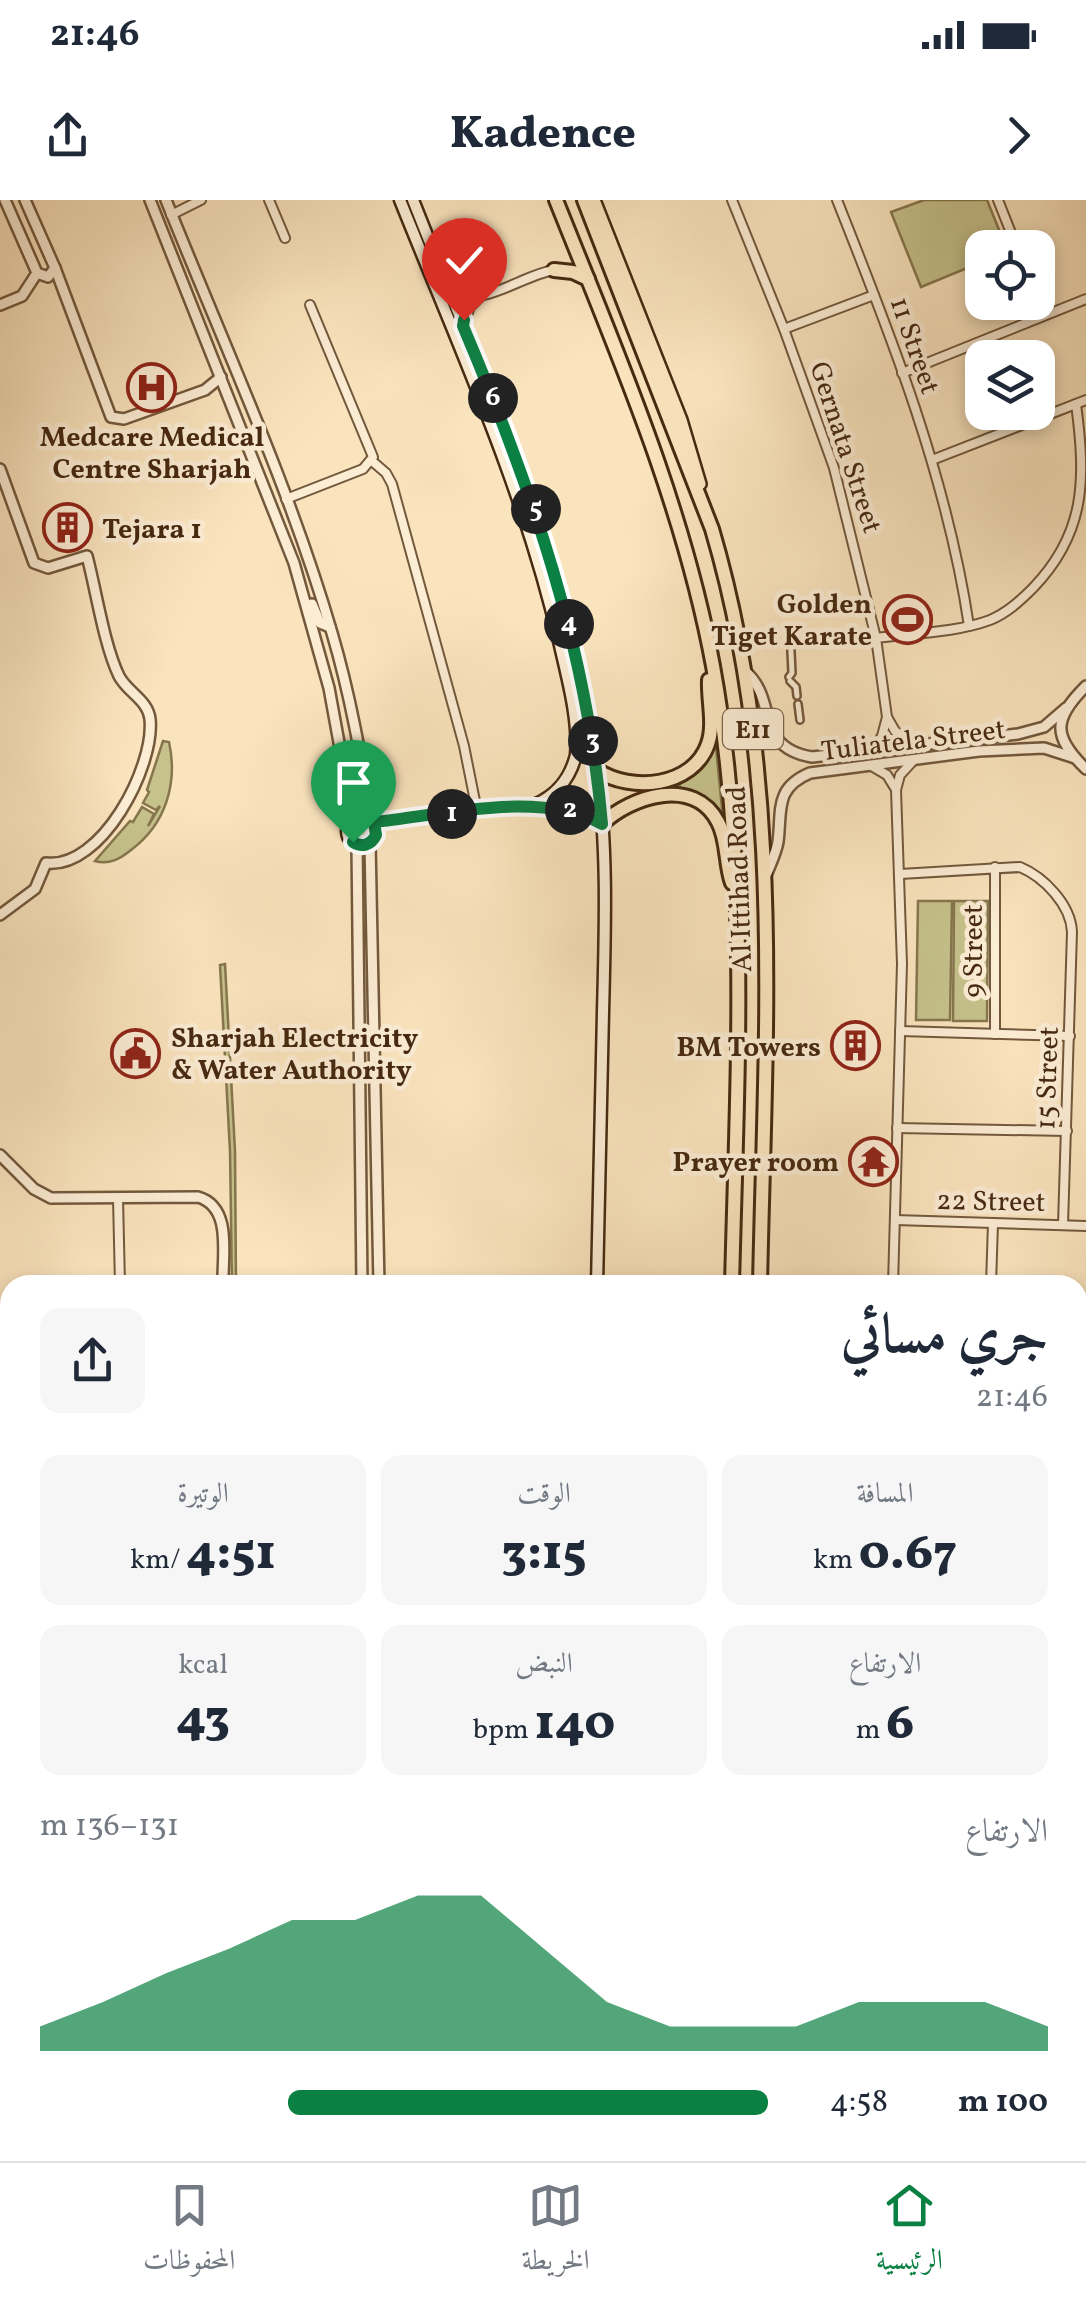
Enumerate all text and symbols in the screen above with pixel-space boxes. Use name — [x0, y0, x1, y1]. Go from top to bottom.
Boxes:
text: 21:46 — [50, 9, 140, 62]
text: Kadence — [450, 104, 636, 167]
icon: share — [40, 108, 95, 163]
icon: forward — [991, 108, 1046, 163]
pin — [422, 218, 507, 321]
map controls — [965, 230, 1055, 430]
button: locate — [965, 230, 1055, 320]
icon: check — [437, 233, 492, 288]
street label: 11 Street — [879, 292, 948, 400]
button: layers — [965, 340, 1055, 430]
street label: Gernata Street — [798, 357, 891, 539]
hospital icon: Medcare Medical Centre Sharjah — [126, 362, 178, 414]
pin: 6 — [468, 373, 518, 423]
text: 6 — [485, 378, 501, 417]
place label: Medcare Medical Centre Sharjah — [40, 419, 264, 490]
pin: 5 — [511, 484, 561, 534]
text: 5 — [529, 489, 543, 528]
building icon: Tejara 1 — [41, 502, 93, 554]
place label: Tejara 1 — [102, 511, 202, 550]
place label: Golden Tiget Karate — [711, 586, 872, 657]
sports icon: Golden Tiget Karate — [881, 593, 933, 645]
pin: 4 — [544, 599, 594, 649]
text: 4 — [561, 604, 577, 643]
road number: E11 — [723, 709, 783, 749]
street label: Tuliatela Street — [819, 711, 1008, 772]
pin: 3 — [568, 716, 618, 766]
text: 3 — [586, 721, 600, 760]
pin — [311, 740, 396, 843]
icon: arrive — [326, 755, 381, 810]
pin: 2 — [545, 785, 595, 835]
street label: Al Ittihad Road — [718, 785, 763, 973]
pin: 1 — [427, 789, 477, 839]
text: 2 — [563, 790, 577, 829]
text: 1 — [446, 794, 458, 833]
street label: 9 Street — [955, 904, 994, 998]
place label: Sharjah Electricity & Water Authority — [171, 1020, 418, 1091]
building icon: BM Towers — [830, 1020, 882, 1072]
street label: 15 Street — [1027, 1026, 1070, 1130]
public building icon: Sharjah Electricity & Water Authority — [110, 1027, 162, 1079]
place label: BM Towers — [676, 1029, 821, 1068]
temple icon: Prayer room — [848, 1135, 900, 1187]
place label: Prayer room — [673, 1144, 839, 1183]
street label: 22 Street — [936, 1182, 1046, 1223]
text: جري مسائي — [841, 1300, 1048, 1376]
button: share — [40, 1308, 145, 1413]
text: 21:46 — [976, 1376, 1048, 1420]
text: الوتيرة — [177, 1475, 229, 1514]
text: الوقت — [517, 1475, 571, 1514]
text: المسافة — [856, 1475, 914, 1514]
text: 4:51 — [186, 1520, 276, 1590]
text: 3:15 — [501, 1520, 587, 1590]
text: 0.67 — [859, 1520, 957, 1590]
text: /km — [130, 1541, 186, 1580]
text: km — [813, 1541, 859, 1580]
text: النبض — [515, 1645, 573, 1684]
text: الارتفاع — [849, 1645, 921, 1684]
text: kcal — [178, 1646, 228, 1685]
text: 43 — [176, 1685, 230, 1755]
text: 140 — [535, 1690, 615, 1760]
text: 6 — [886, 1690, 914, 1760]
text: bpm — [473, 1711, 535, 1750]
text: m — [856, 1711, 886, 1750]
text: 131–136 m — [40, 1805, 179, 1849]
text: الارتفاع — [965, 1811, 1048, 1855]
text: 4:58 — [830, 2081, 888, 2125]
text: 100 m — [958, 2081, 1048, 2125]
tab: المحفوظات — [143, 2178, 235, 2287]
tab: الخريطة — [521, 2178, 590, 2287]
tab: الرئيسية — [876, 2178, 943, 2287]

